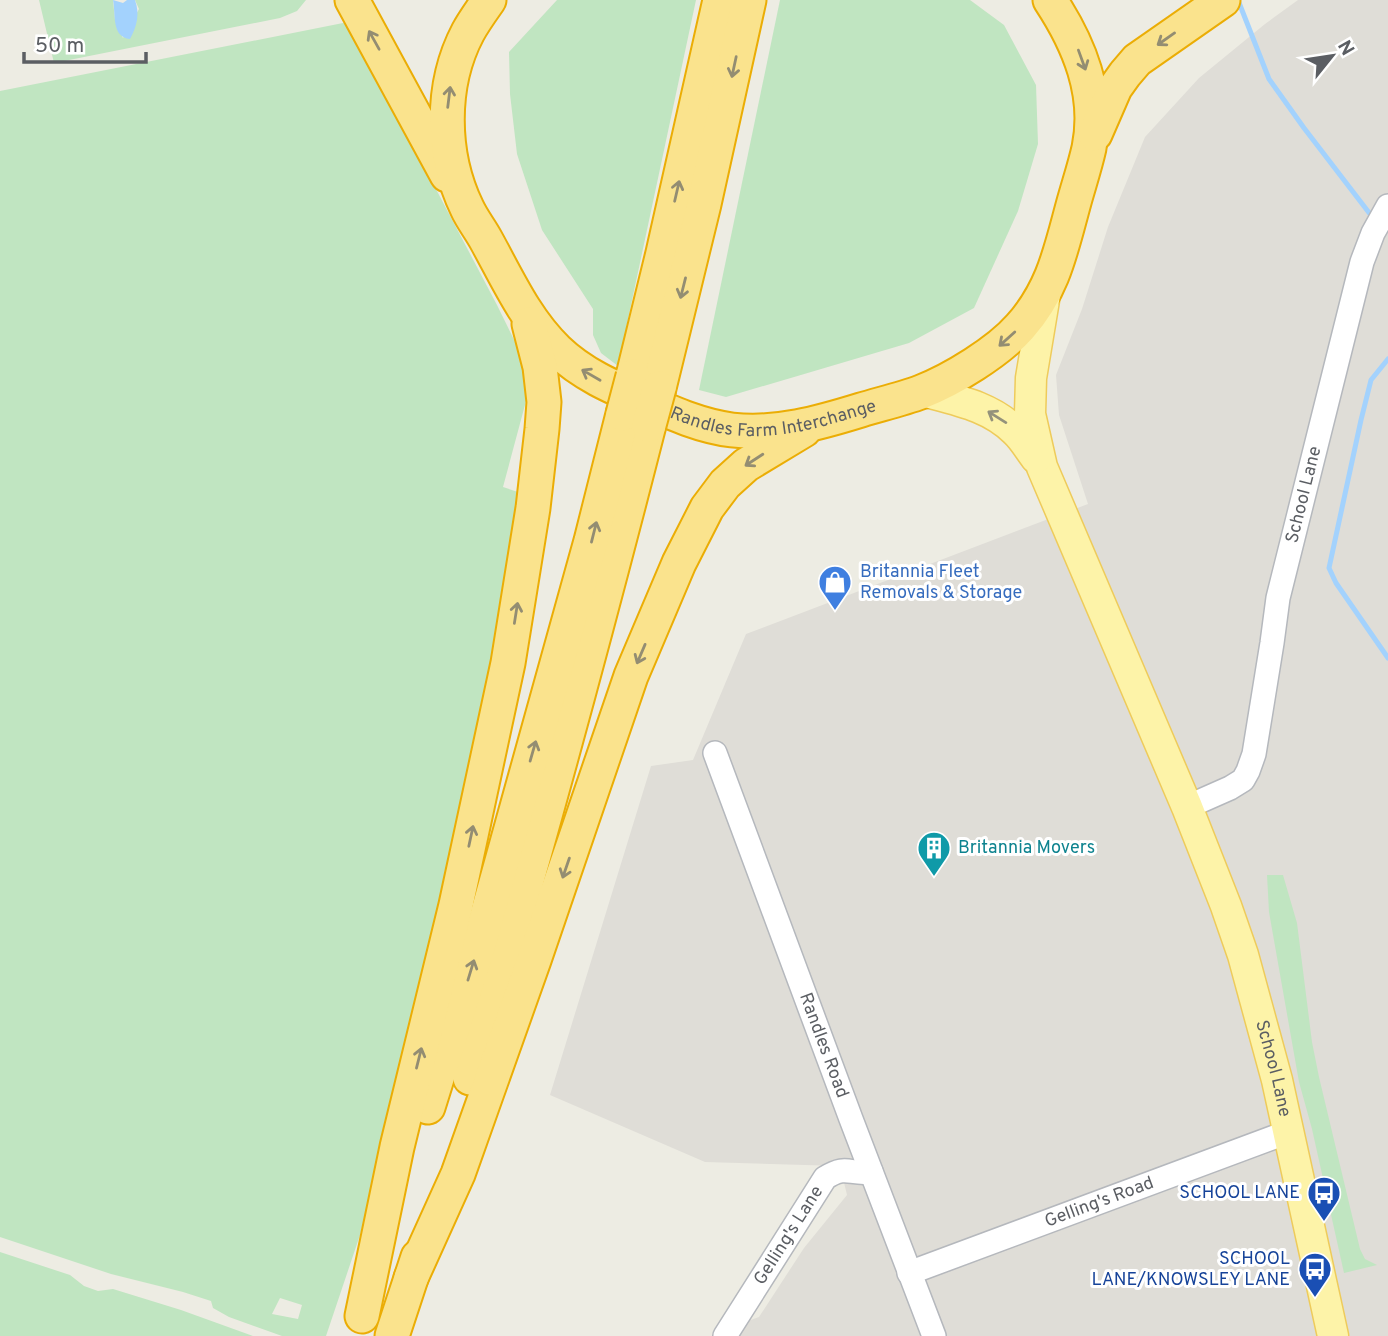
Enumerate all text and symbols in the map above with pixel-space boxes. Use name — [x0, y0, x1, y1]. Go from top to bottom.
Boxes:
scale bar — [24, 21, 147, 65]
north arrow — [1297, 21, 1367, 91]
one-way arrow — [367, 30, 381, 50]
one-way arrow — [1157, 32, 1177, 46]
text: 50 m — [35, 33, 84, 60]
text: N — [1331, 37, 1359, 60]
one-way arrow — [1076, 49, 1089, 71]
one-way arrow — [727, 55, 740, 78]
one-way arrow — [443, 86, 456, 108]
one-way arrow — [671, 180, 684, 203]
one-way arrow — [676, 276, 689, 299]
one-way arrow — [999, 331, 1016, 348]
one-way arrow — [581, 368, 601, 382]
street label: Randles Farm Interchange — [666, 395, 879, 443]
one-way arrow — [987, 410, 1007, 424]
street label: School Lane — [1281, 444, 1327, 545]
one-way arrow — [745, 453, 764, 468]
one-way arrow — [588, 521, 601, 544]
place label: Britannia Fleet Removals & Storage — [860, 561, 1022, 605]
shop icon: Britannia Fleet Removals & Storage — [816, 563, 854, 612]
one-way arrow — [510, 602, 523, 625]
one-way arrow — [633, 642, 646, 664]
one-way arrow — [528, 741, 541, 763]
one-way arrow — [465, 825, 478, 848]
building icon: Britannia Movers — [915, 829, 953, 878]
place label: Britannia Movers — [958, 837, 1095, 860]
one-way arrow — [558, 857, 571, 879]
one-way arrow — [466, 960, 478, 982]
street label: Randles Road — [794, 990, 854, 1101]
street label: School Lane — [1250, 1018, 1296, 1119]
one-way arrow — [413, 1047, 426, 1070]
street label: Gelling's Road — [1041, 1171, 1157, 1233]
bus stop icon: SCHOOL LANE — [1305, 1174, 1343, 1223]
street label: Gelling's Lane — [749, 1182, 829, 1289]
place label: SCHOOL LANE — [1179, 1182, 1300, 1205]
place label: SCHOOL LANE/KNOWSLEY LANE — [1092, 1248, 1290, 1292]
bus stop icon: SCHOOL LANE/KNOWSLEY LANE — [1296, 1250, 1334, 1299]

